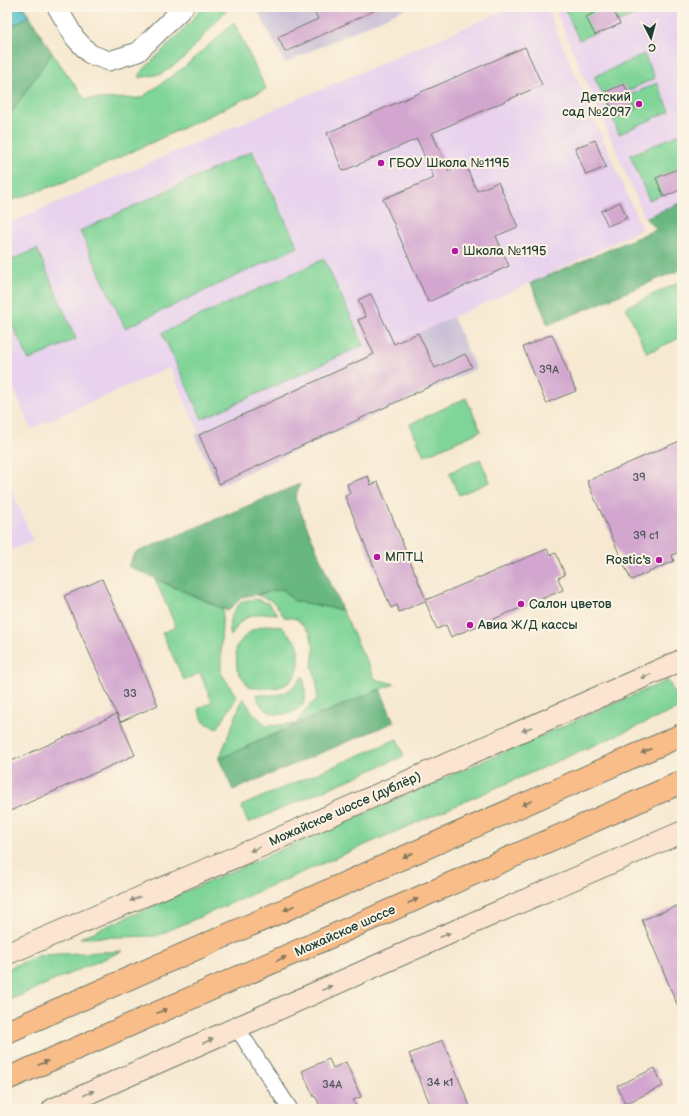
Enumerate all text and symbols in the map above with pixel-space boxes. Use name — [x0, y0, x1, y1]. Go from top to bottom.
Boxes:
north arrow — [631, 18, 671, 58]
text: С — [647, 41, 656, 54]
place label: Детский сад №2097 — [562, 89, 632, 120]
marker: Детский сад №2097 — [634, 99, 644, 109]
place label: ГБОУ Школа №1195 — [389, 155, 510, 171]
marker: ГБОУ Школа №1195 — [376, 158, 386, 168]
place label: Школа №1195 — [463, 243, 546, 259]
marker: Школа №1195 — [450, 246, 460, 256]
house number: 39А — [539, 363, 559, 376]
house number: 39 — [632, 471, 646, 484]
house number: 39 с1 — [633, 529, 659, 542]
place label: МПТЦ — [385, 549, 423, 565]
marker: МПТЦ — [372, 552, 382, 562]
place label: Rostic's — [606, 552, 652, 568]
marker: Rostic's — [654, 555, 664, 565]
place label: Салон цветов — [529, 596, 612, 612]
marker: Салон цветов — [516, 599, 526, 609]
place label: Авиа Ж/Д кассы — [477, 617, 578, 633]
marker: Авиа Ж/Д кассы — [465, 620, 475, 630]
one-way arrow — [641, 673, 652, 679]
house number: 33 — [123, 687, 137, 700]
one-way arrow — [522, 726, 533, 732]
one-way arrow — [641, 748, 652, 754]
street label: Можайское шоссе (дублёр) — [267, 768, 424, 850]
one-way arrow — [522, 800, 533, 806]
one-way arrow — [248, 846, 260, 852]
one-way arrow — [402, 853, 414, 859]
one-way arrow — [128, 897, 140, 903]
one-way arrow — [407, 898, 418, 904]
street label: Можайское шоссе — [292, 902, 398, 960]
one-way arrow — [283, 905, 295, 911]
one-way arrow — [440, 932, 451, 938]
one-way arrow — [275, 955, 287, 961]
one-way arrow — [321, 985, 332, 991]
one-way arrow — [156, 1008, 167, 1014]
one-way arrow — [202, 1037, 214, 1044]
one-way arrow — [37, 1060, 48, 1066]
house number: 34 к1 — [427, 1076, 453, 1089]
house number: 34А — [322, 1078, 342, 1091]
one-way arrow — [83, 1090, 95, 1096]

